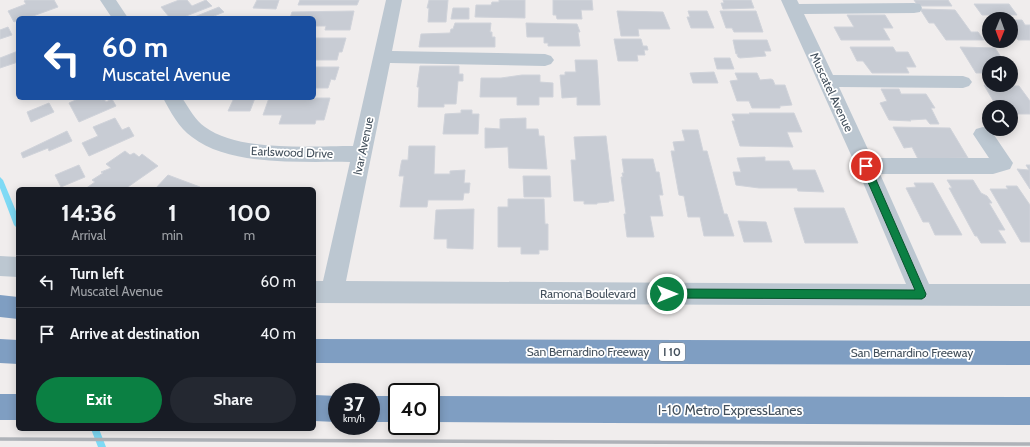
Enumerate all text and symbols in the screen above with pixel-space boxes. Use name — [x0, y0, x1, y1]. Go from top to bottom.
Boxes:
north arrow — [982, 12, 1018, 48]
map controls — [982, 12, 1018, 136]
text: 60 m — [102, 30, 168, 64]
icon: left — [36, 32, 88, 84]
street label: Muscatel Avenue — [807, 50, 857, 134]
button: sound — [982, 56, 1018, 92]
text: Muscatel Avenue — [102, 64, 231, 86]
button: search — [982, 100, 1018, 136]
street label: Ivar Avenue — [350, 116, 376, 176]
street label: Earlswood Drive — [251, 143, 333, 161]
pin — [849, 149, 883, 183]
icon: arrive — [855, 155, 877, 177]
text: 14:36 — [61, 198, 117, 227]
text: 1 — [168, 198, 177, 227]
text: 100 — [228, 198, 271, 227]
text: Arrival — [72, 227, 106, 243]
text: min — [162, 227, 183, 243]
text: m — [244, 227, 255, 243]
text: Turn left — [70, 265, 124, 283]
icon: left — [36, 271, 58, 293]
text: 60 m — [260, 273, 296, 291]
position arrow — [646, 273, 688, 315]
text: Muscatel Avenue — [70, 283, 163, 299]
street label: Ramona Boulevard — [540, 286, 636, 301]
icon: arrive — [36, 323, 58, 345]
text: Arrive at destination — [70, 325, 200, 343]
text: 40 m — [260, 325, 296, 343]
road number: I 10 — [659, 343, 685, 361]
street label: San Bernardino Freeway — [527, 344, 649, 359]
street label: San Bernardino Freeway — [851, 345, 973, 360]
button: Exit — [36, 377, 162, 423]
button: Share — [170, 377, 296, 423]
speed limit sign: 40 — [388, 383, 440, 435]
text: 37 — [344, 392, 364, 416]
street label: I-10 Metro ExpressLanes — [658, 401, 802, 419]
text: km/h — [343, 412, 365, 425]

